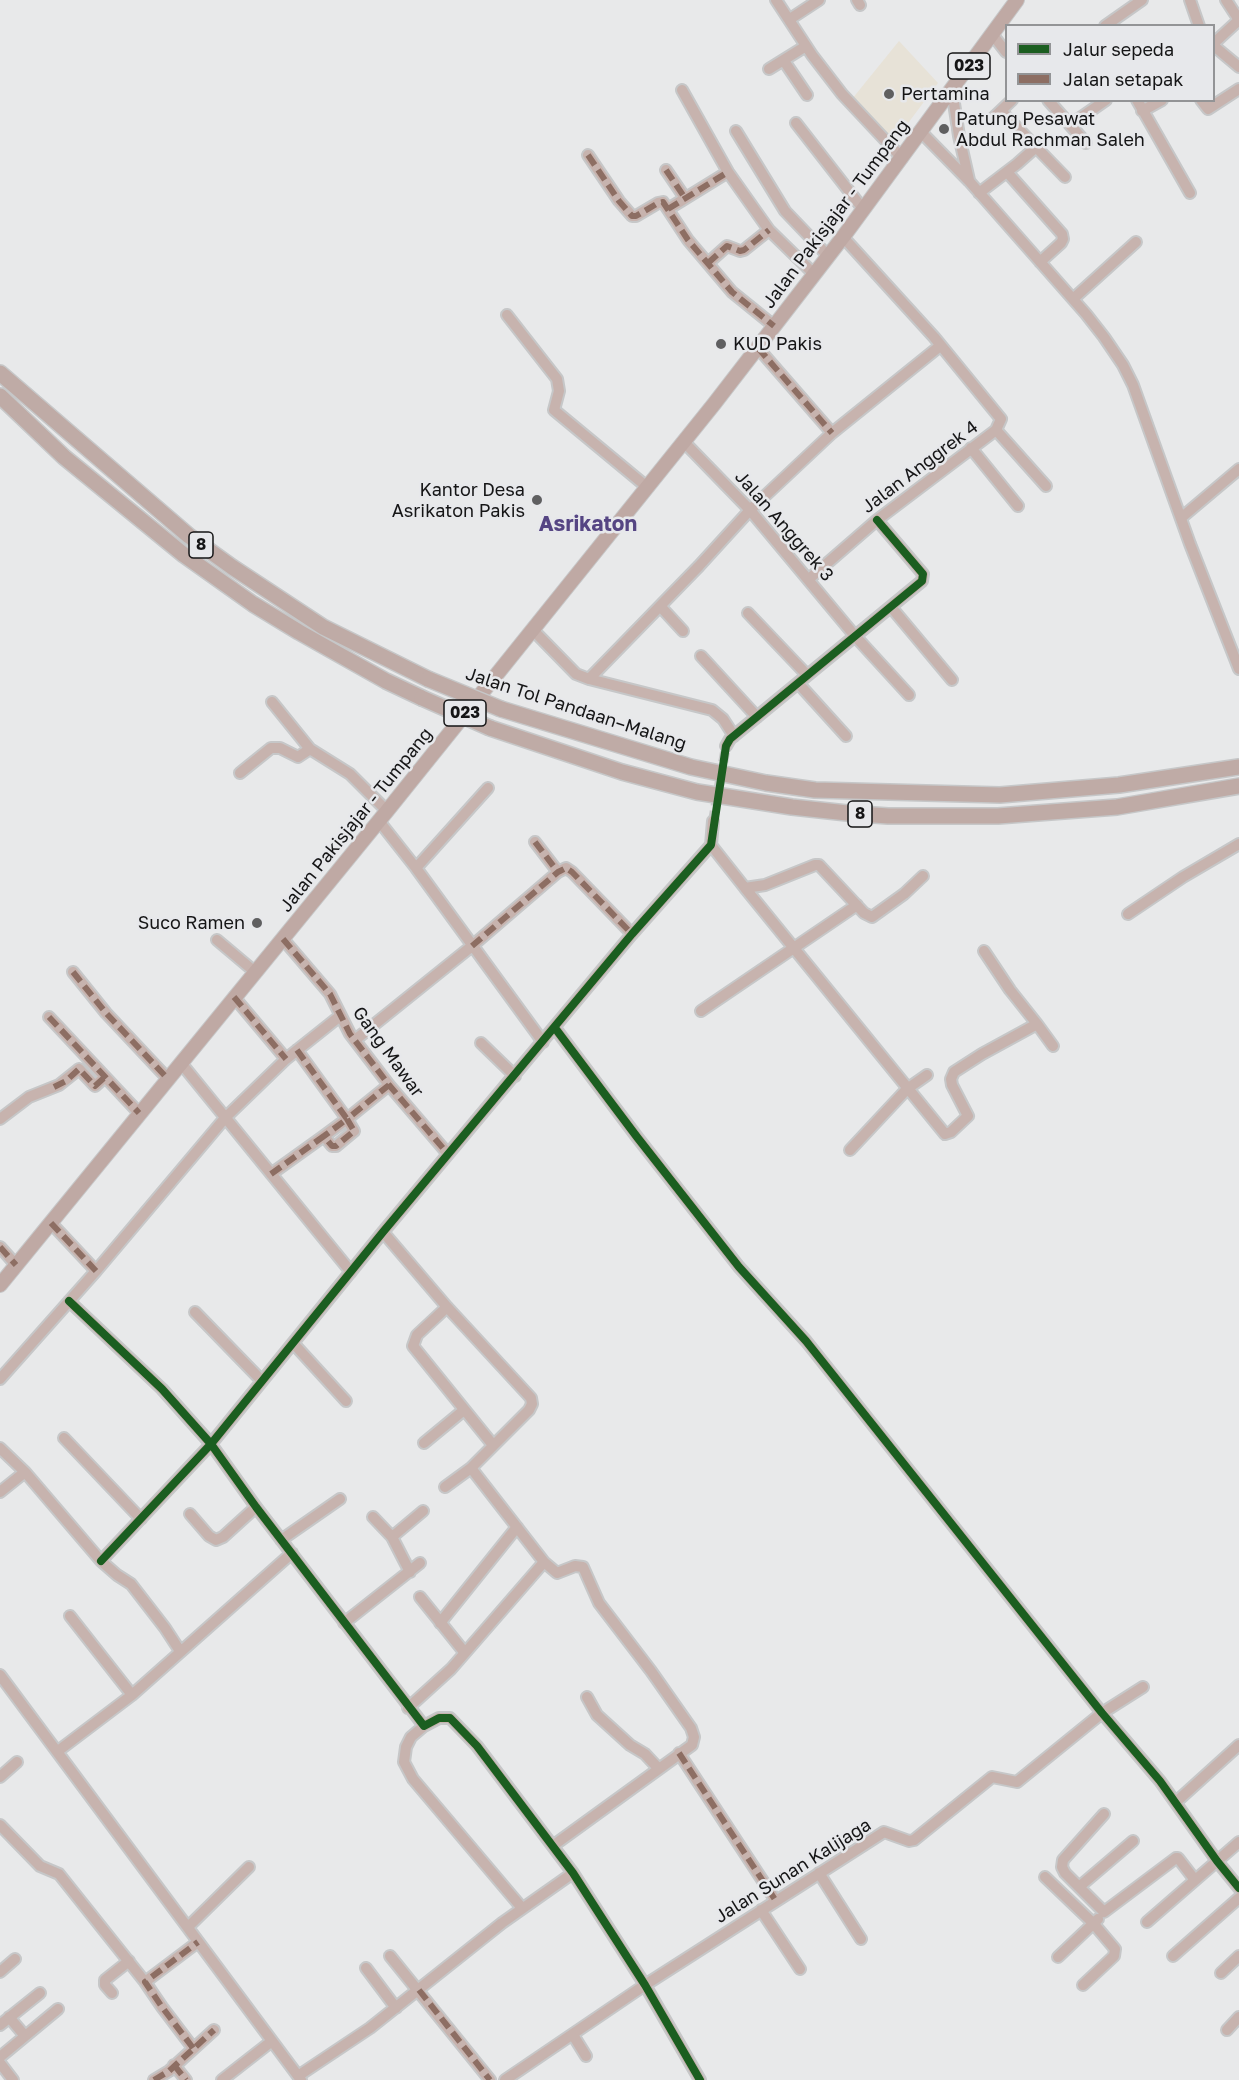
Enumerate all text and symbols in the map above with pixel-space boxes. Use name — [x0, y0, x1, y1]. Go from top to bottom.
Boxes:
legend — [1005, 24, 1215, 102]
text: Jalur sepeda — [1063, 38, 1174, 60]
road number: 023 — [948, 53, 990, 79]
text: Jalan setapak — [1063, 68, 1183, 90]
place label: Pertamina — [901, 83, 990, 105]
marker: Pertamina — [882, 87, 896, 101]
place label: Patung Pesawat Abdul Rachman Saleh — [956, 108, 1145, 150]
street label: Jalan Pakisjajar - Tumpang — [758, 115, 914, 313]
marker: Patung Pesawat Abdul Rachman Saleh — [937, 122, 951, 136]
place label: KUD Pakis — [733, 333, 822, 355]
marker: KUD Pakis — [714, 337, 728, 351]
street label: Jalan Anggrek 4 — [858, 416, 982, 518]
street label: Jalan Anggrek 3 — [730, 466, 838, 586]
place label: Kantor Desa Asrikaton Pakis — [392, 479, 525, 522]
marker: Kantor Desa Asrikaton Pakis — [530, 493, 544, 507]
district label: Asrikaton — [539, 511, 637, 537]
road number: 8 — [189, 532, 213, 558]
street label: Jalan Tol Pandaan–Malang — [463, 663, 689, 755]
road number: 023 — [444, 700, 486, 726]
street label: Jalan Pakisjajar - Tumpang — [275, 724, 437, 916]
road number: 8 — [848, 801, 872, 827]
place label: Suco Ramen — [138, 912, 245, 934]
marker: Suco Ramen — [250, 916, 264, 930]
street label: Gang Mawar — [348, 1003, 428, 1101]
street label: Jalan Sunan Kalijaga — [711, 1814, 875, 1928]

